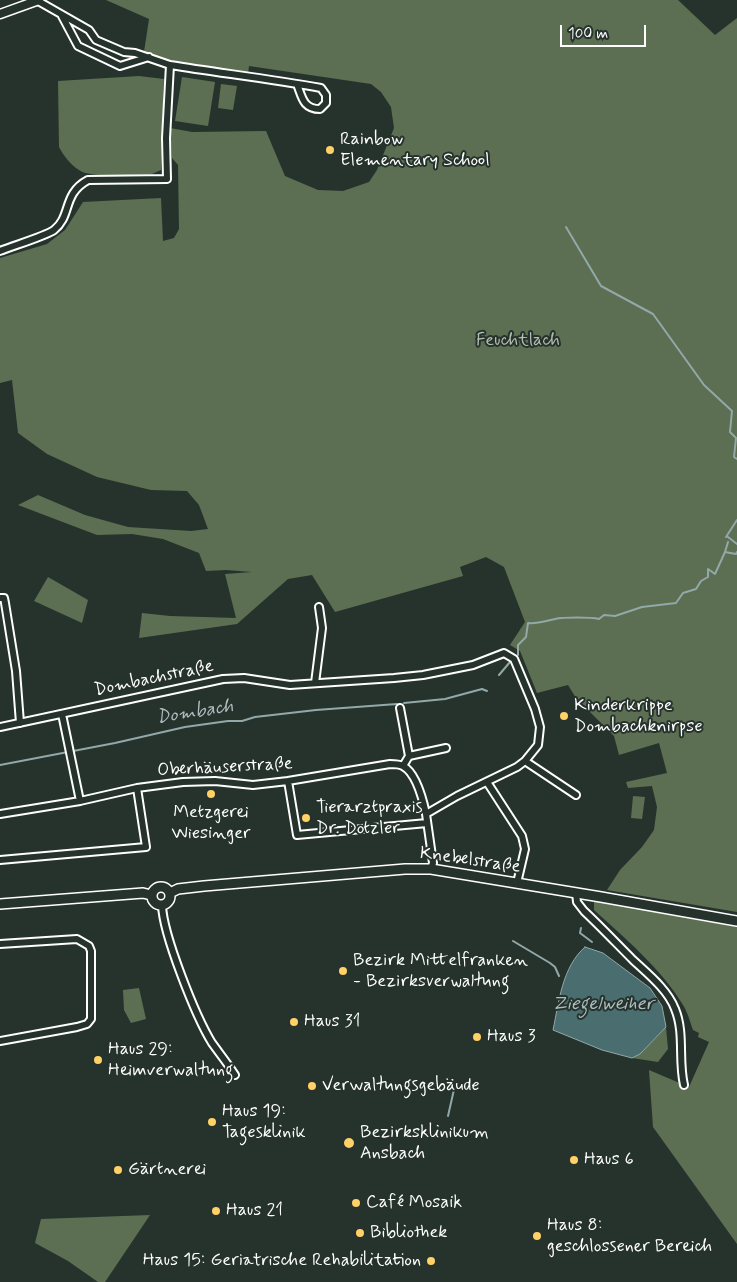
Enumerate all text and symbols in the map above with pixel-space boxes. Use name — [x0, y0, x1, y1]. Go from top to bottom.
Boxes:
scale bar — [562, 15, 648, 47]
text: 100 m — [568, 24, 608, 44]
place label: Rainbow Elementary School — [340, 129, 490, 172]
marker: Rainbow Elementary School — [324, 144, 336, 156]
park label: Feuchtlach — [476, 330, 560, 352]
street label: Dombachstraße — [92, 656, 216, 702]
place label: Kinderkrippe Dombachknirpse — [574, 695, 703, 738]
water label: Dombach — [155, 696, 235, 730]
marker: Kinderkrippe Dombachknirpse — [558, 710, 570, 722]
street label: Oberhäuserstraße — [157, 754, 293, 782]
marker: Metzgerei Wiesinger — [205, 788, 217, 800]
place label: Tierarztpraxis Dr. Dotzler — [316, 797, 423, 840]
place label: Metzgerei Wiesinger — [172, 802, 250, 844]
marker: Tierarztpraxis Dr. Dotzler — [300, 812, 312, 824]
street label: Knebelstraße — [418, 843, 522, 879]
place label: Bezirk Mittelfranken - Bezirksverwaltung — [353, 950, 528, 992]
marker: Bezirk Mittelfranken - Bezirksverwaltung — [337, 965, 349, 977]
water label: Ziegelweiher — [552, 994, 654, 1016]
place label: Haus 31 — [304, 1011, 360, 1033]
marker: Haus 31 — [288, 1016, 300, 1028]
place label: Haus 3 — [487, 1026, 536, 1048]
marker: Haus 3 — [471, 1031, 483, 1043]
place label: Haus 29: Heimverwaltung — [108, 1039, 233, 1082]
marker: Haus 29: Heimverwaltung — [92, 1054, 104, 1066]
place label: Verwaltungsgebäude — [322, 1075, 480, 1097]
marker: Verwaltungsgebäude — [306, 1080, 318, 1092]
place label: Haus 19: Tagesklinik — [222, 1101, 306, 1144]
marker: Haus 19: Tagesklinik — [206, 1116, 218, 1128]
place label: Bezirksklinikum Ansbach — [360, 1122, 489, 1164]
marker: Bezirksklinikum Ansbach — [342, 1136, 356, 1150]
place label: Haus 6 — [584, 1149, 634, 1171]
marker: Haus 6 — [568, 1154, 580, 1166]
place label: Gärtnerei — [128, 1159, 206, 1181]
marker: Gärtnerei — [112, 1164, 124, 1176]
place label: Café Mosaik — [366, 1192, 462, 1214]
marker: Café Mosaik — [350, 1197, 362, 1209]
place label: Haus 21 — [226, 1200, 283, 1222]
marker: Haus 21 — [210, 1205, 222, 1217]
place label: Haus 8: geschlossener Bereich — [547, 1215, 712, 1258]
place label: Bibliothek — [370, 1222, 447, 1244]
marker: Bibliothek — [354, 1227, 366, 1239]
marker: Haus 8: geschlossener Bereich — [531, 1230, 543, 1242]
place label: Haus 15: Geriatrische Rehabilitation — [143, 1250, 421, 1272]
marker: Haus 15: Geriatrische Rehabilitation — [425, 1255, 437, 1267]

